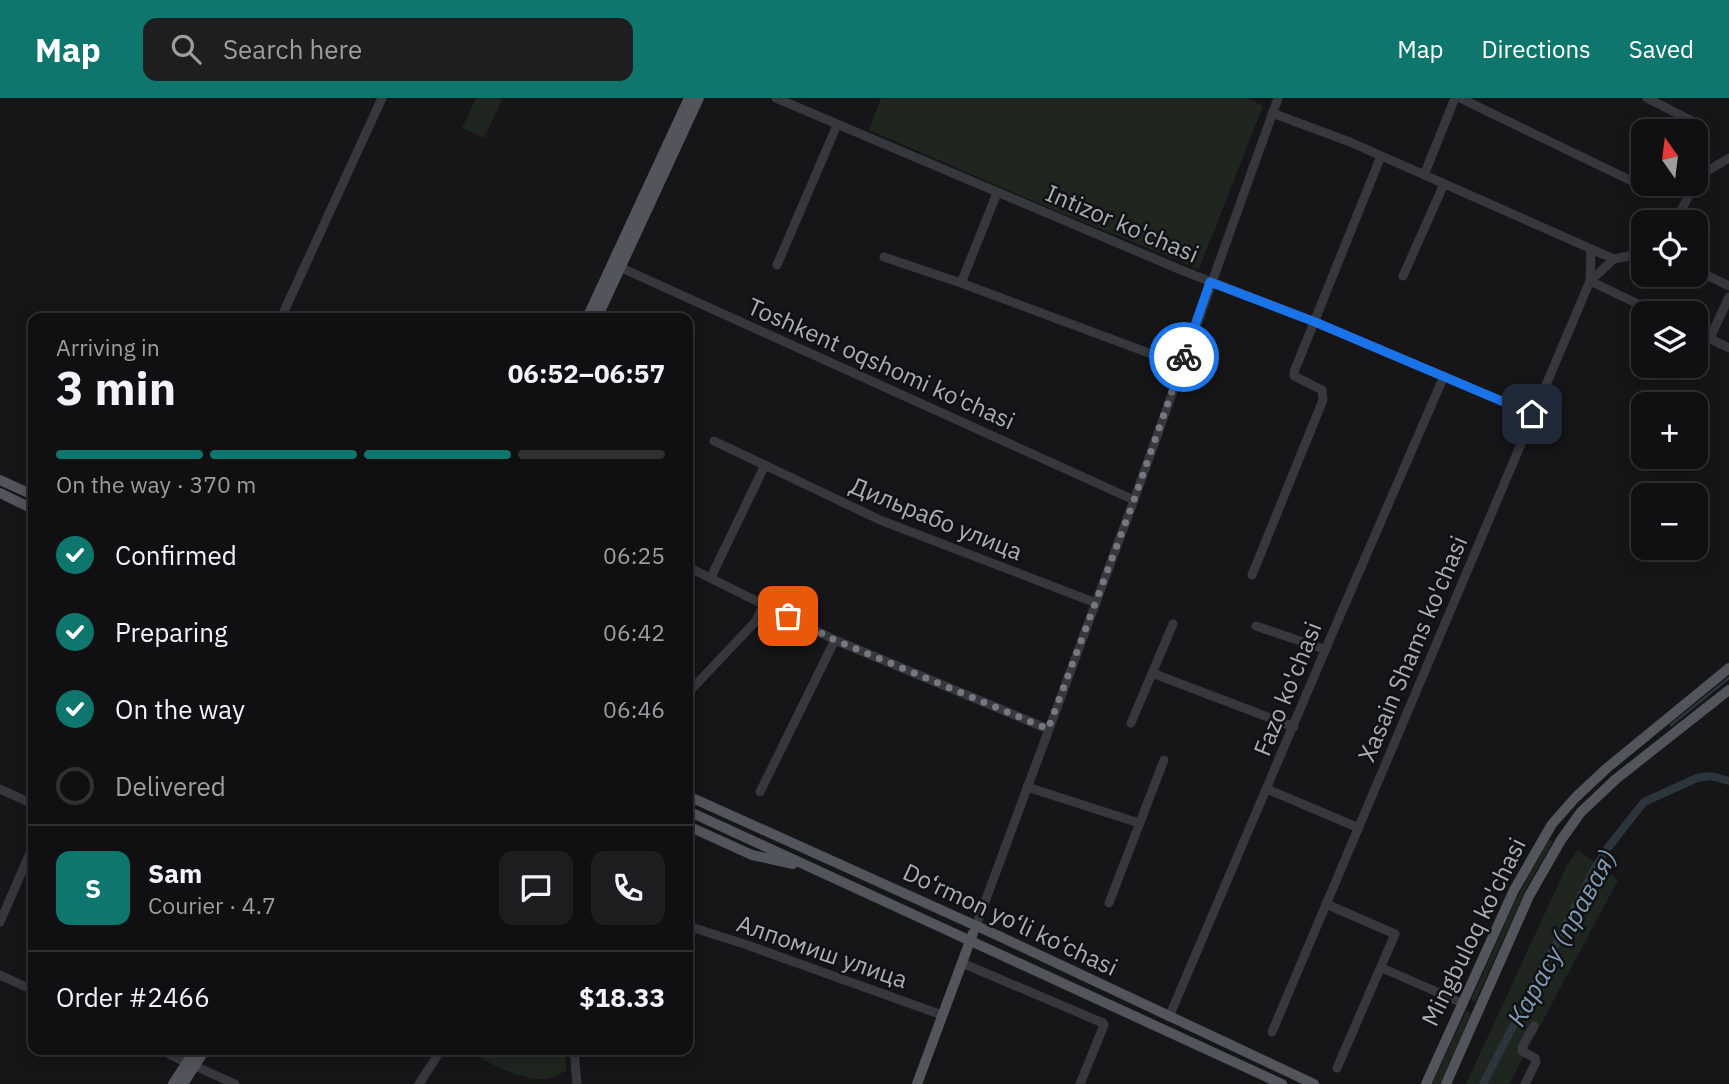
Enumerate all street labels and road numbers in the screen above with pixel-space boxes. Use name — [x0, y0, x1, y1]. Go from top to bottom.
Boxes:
street label: Intizor ko'chasi — [1041, 176, 1204, 270]
street label: Toshkent oqshomi ko'chasi — [743, 290, 1020, 437]
street label: Дильрабо улица — [845, 469, 1028, 567]
street label: Xasain Shams ko'chasi — [1350, 531, 1474, 766]
street label: Fazo ko'chasi — [1246, 617, 1329, 760]
street label: Mingbuloq ko'chasi — [1414, 832, 1533, 1031]
street label: Do‘rmon yo‘li ko‘chasi — [898, 855, 1123, 983]
street label: Алпомиш улица — [733, 907, 912, 995]

